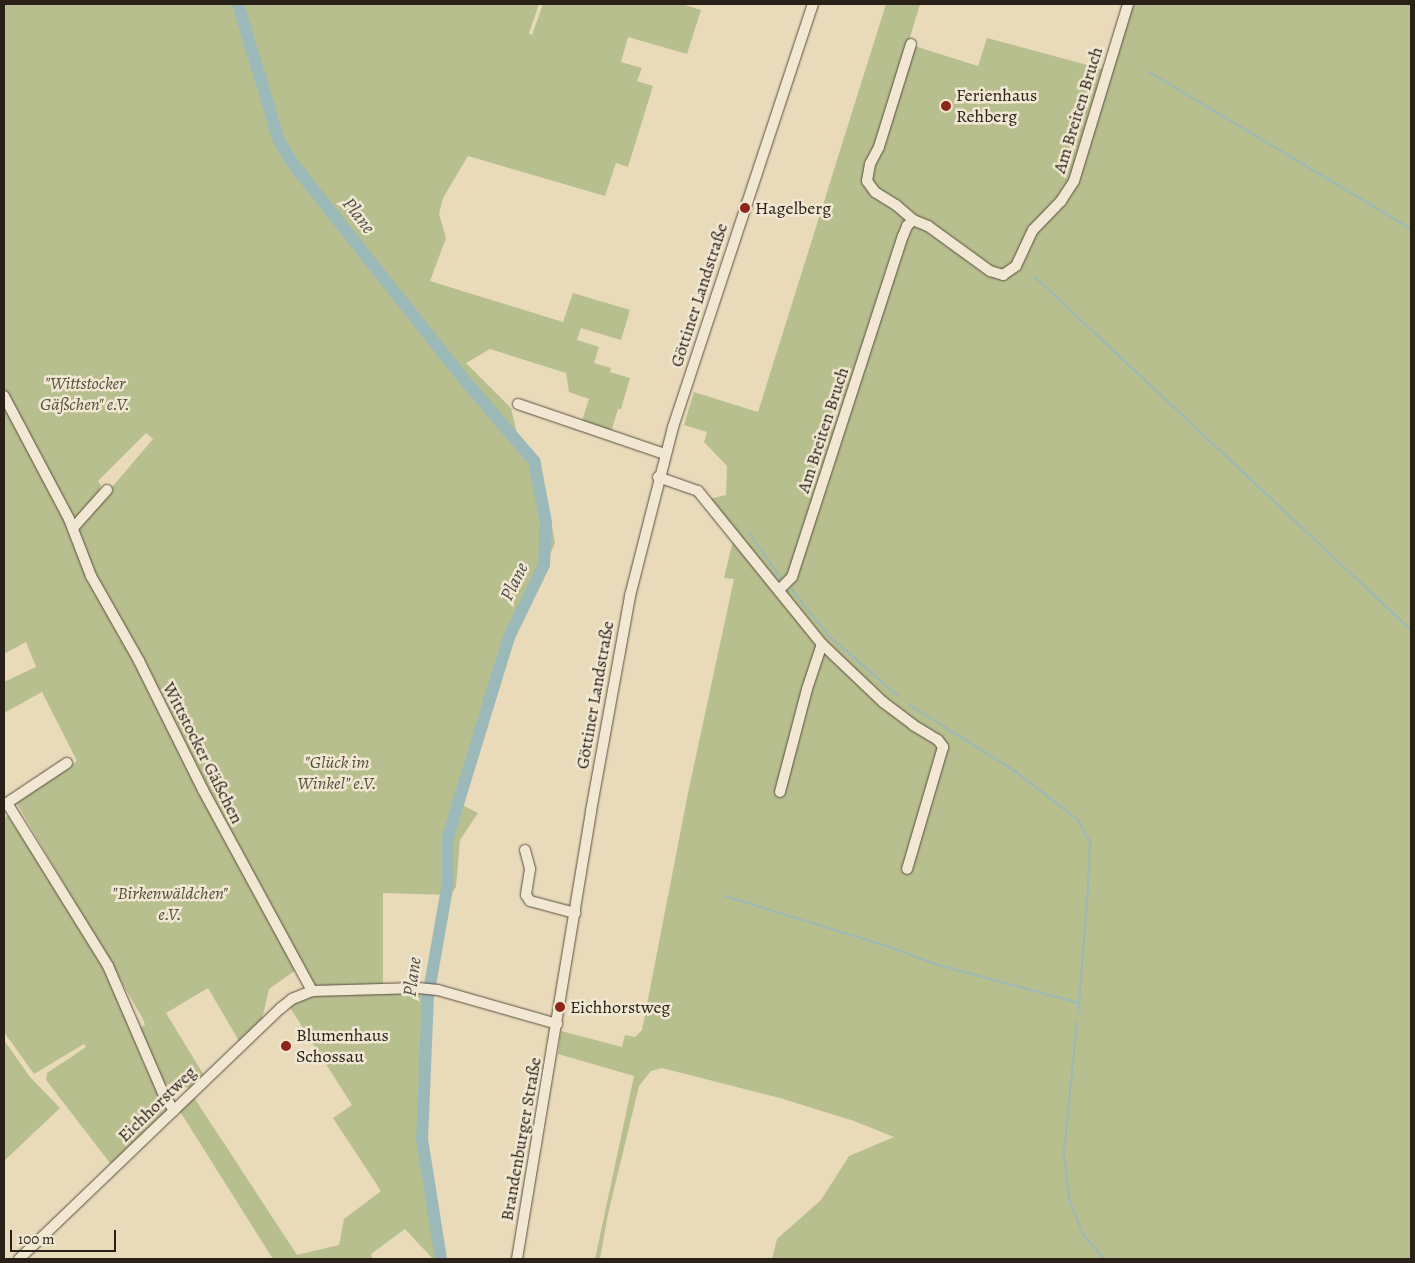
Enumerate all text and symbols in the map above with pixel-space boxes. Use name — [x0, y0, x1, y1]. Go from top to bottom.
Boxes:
street label: Am Breiten Bruch — [1049, 44, 1107, 176]
place label: Ferienhaus Rehberg — [956, 85, 1037, 128]
marker: Ferienhaus Rehberg — [940, 100, 952, 112]
water label: Plane — [337, 193, 379, 239]
place label: Hagelberg — [755, 197, 831, 219]
marker: Hagelberg — [739, 202, 751, 214]
street label: Göttiner Landstraße — [666, 220, 732, 370]
street label: Am Breiten Bruch — [792, 364, 854, 496]
park label: "Wittstocker Gäßchen" e.V. — [40, 373, 130, 416]
water label: Plane — [496, 559, 534, 605]
street label: Göttiner Landstraße — [571, 619, 619, 771]
street label: Wittstocker Gäßchen — [158, 679, 248, 827]
park label: "Glück im Winkel" e.V. — [297, 752, 377, 794]
park label: "Birkenwäldchen" e.V. — [112, 883, 228, 926]
water label: Plane — [399, 956, 427, 998]
place label: Eichhorstweg — [570, 996, 670, 1018]
marker: Eichhorstweg — [554, 1001, 566, 1013]
place label: Blumenhaus Schossau — [296, 1025, 389, 1068]
marker: Blumenhaus Schossau — [280, 1040, 292, 1052]
street label: Brandenburger Straße — [496, 1056, 546, 1222]
street label: Eichhorstweg — [113, 1061, 201, 1147]
scale bar — [12, 1220, 119, 1252]
text: 100 m — [18, 1229, 55, 1249]

